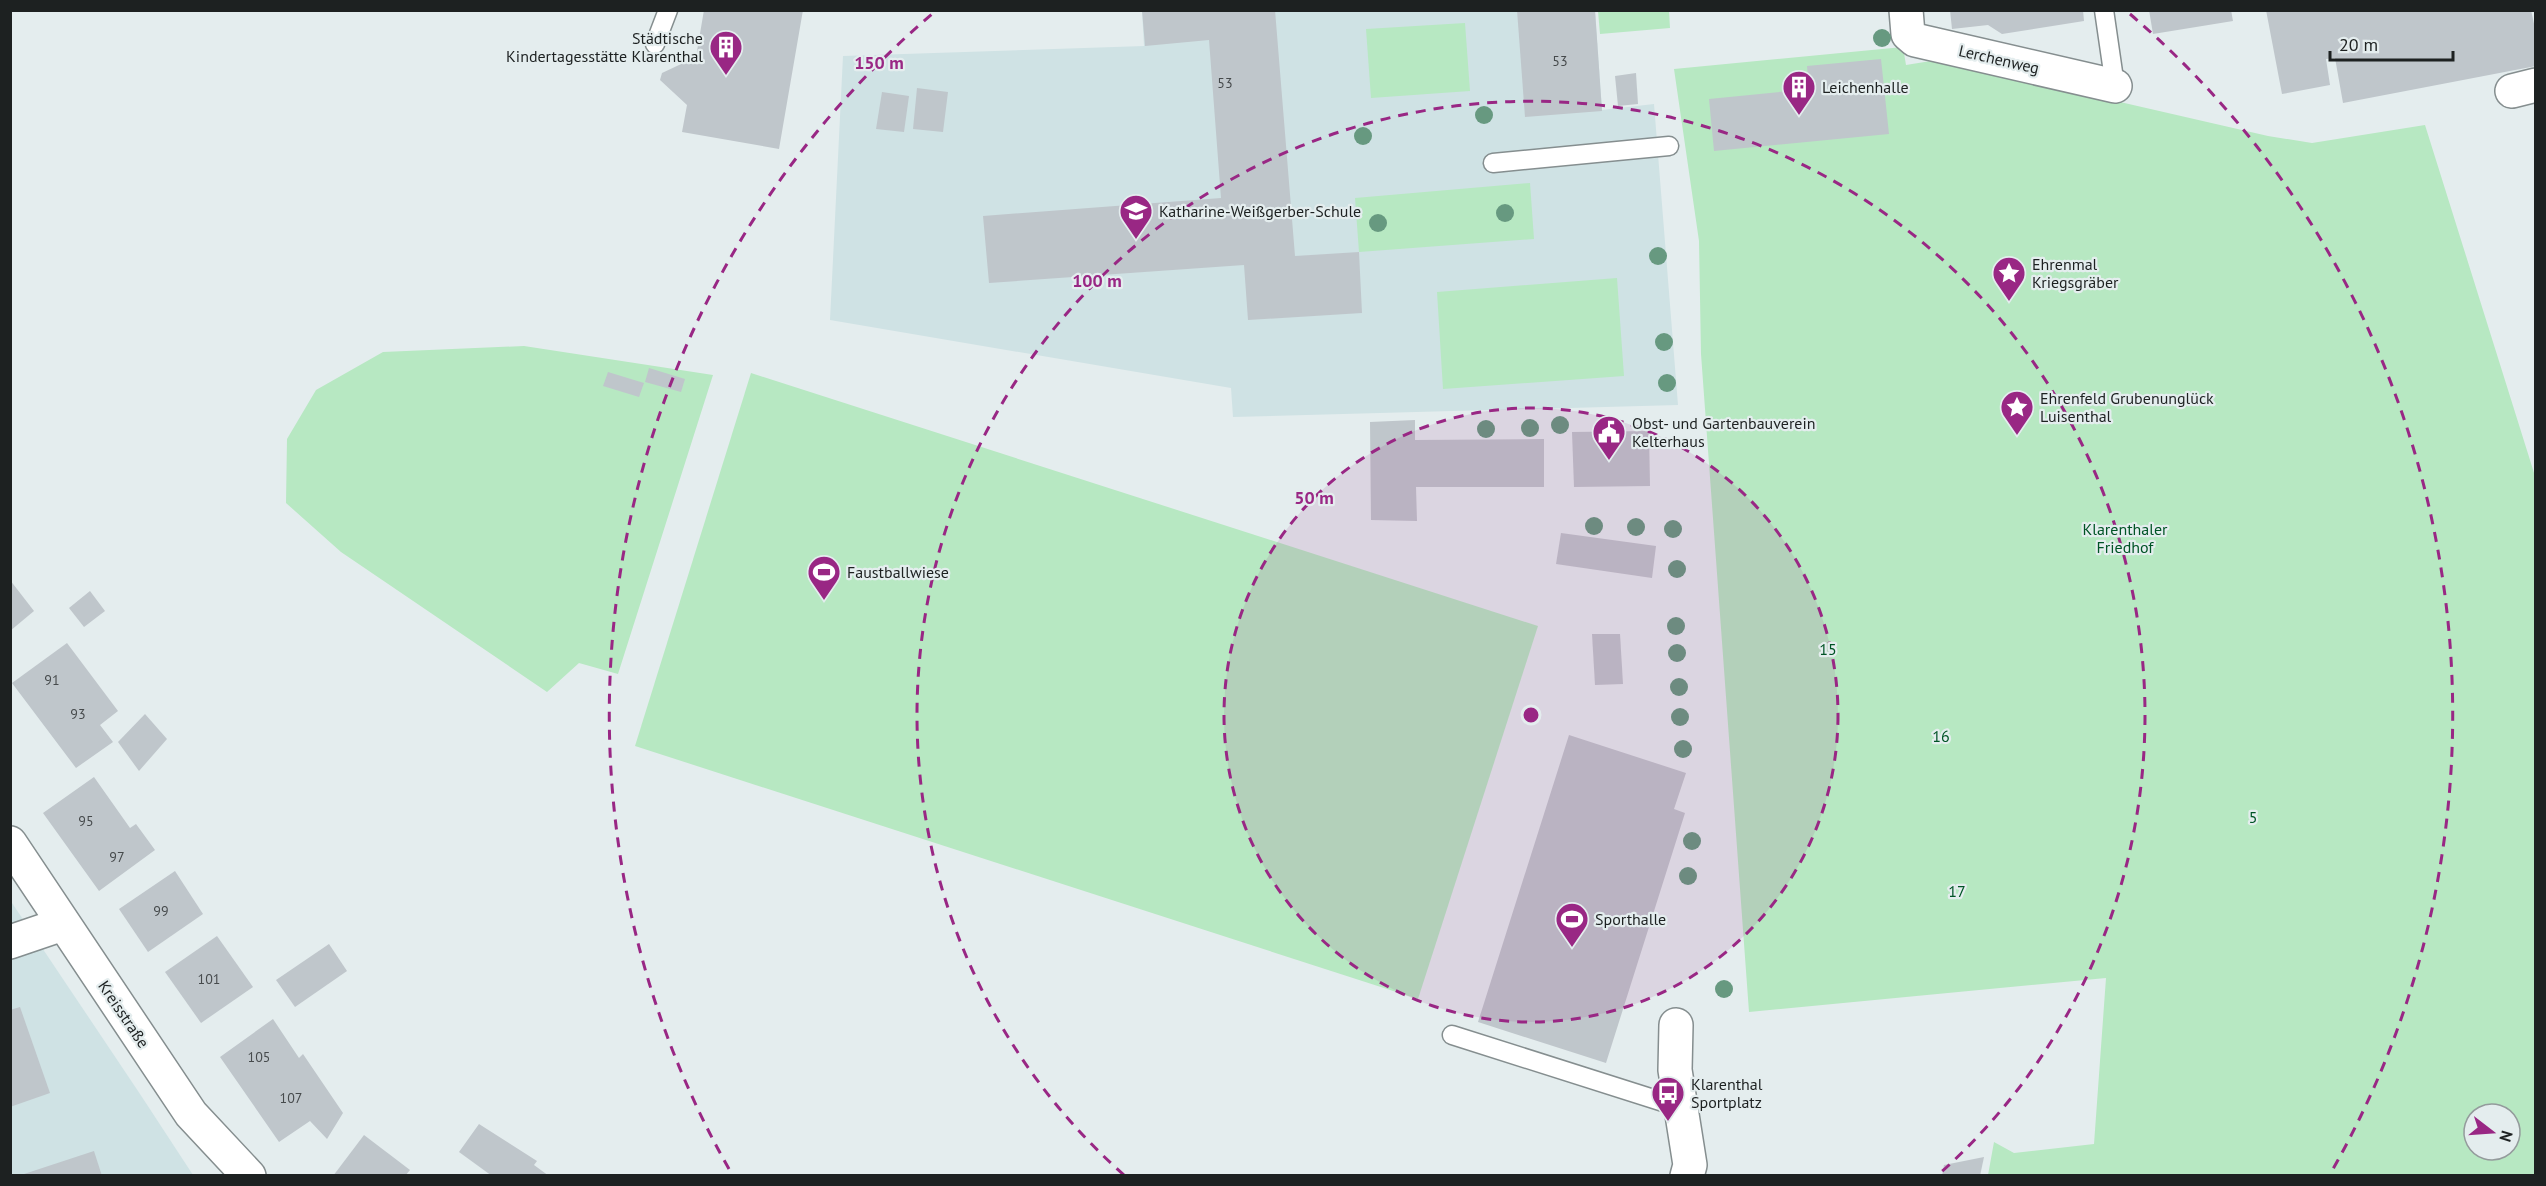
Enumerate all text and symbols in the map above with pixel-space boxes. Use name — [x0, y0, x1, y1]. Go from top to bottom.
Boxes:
scale bar — [2330, 24, 2453, 62]
place label: Städtische Kindertagesstätte Klarenthal — [506, 28, 703, 66]
building icon: Städtische Kindertagesstätte Klarenthal — [708, 29, 744, 76]
text: 20 m — [2339, 33, 2378, 56]
street label: Lerchenweg — [1957, 40, 2041, 78]
text: 150 m — [854, 51, 904, 74]
house number: 53 — [1552, 52, 1568, 70]
building icon: Leichenhalle — [1781, 69, 1817, 116]
house number: 53 — [1217, 74, 1233, 92]
place label: Leichenhalle — [1822, 77, 1909, 97]
school or university icon: Katharine-Weißgerber-Schule — [1118, 193, 1154, 240]
place label: Katharine-Weißgerber-Schule — [1159, 201, 1361, 221]
place label: Ehrenmal Kriegsgräber — [2032, 254, 2119, 292]
place icon: Ehrenmal Kriegsgräber — [1991, 255, 2027, 302]
text: 100 m — [1072, 269, 1122, 292]
place label: Ehrenfeld Grubenunglück Luisenthal — [2040, 388, 2214, 426]
place icon: Ehrenfeld Grubenunglück Luisenthal — [1999, 389, 2035, 436]
place label: Obst- und Gartenbauverein Kelterhaus — [1632, 413, 1816, 451]
public building icon: Obst- und Gartenbauverein Kelterhaus — [1591, 414, 1627, 461]
text: 50 m — [1294, 486, 1334, 509]
park label: Klarenthaler Friedhof — [2082, 519, 2168, 557]
sports icon: Faustballwiese — [806, 554, 842, 601]
place label: Faustballwiese — [847, 562, 949, 582]
park label: 15 — [1819, 639, 1837, 659]
house number: 91 — [44, 671, 60, 689]
house number: 93 — [70, 705, 86, 723]
centre of rings — [1521, 705, 1541, 725]
park label: 16 — [1932, 726, 1950, 746]
park label: 5 — [2249, 807, 2257, 827]
house number: 95 — [78, 812, 94, 830]
house number: 97 — [109, 848, 125, 866]
park label: 17 — [1948, 881, 1966, 901]
sports icon: Sporthalle — [1554, 901, 1590, 948]
house number: 99 — [153, 902, 169, 920]
place label: Sporthalle — [1595, 909, 1666, 929]
house number: 101 — [198, 970, 220, 988]
street label: Kreisstraße — [94, 976, 154, 1052]
house number: 105 — [248, 1048, 270, 1066]
place label: Klarenthal Sportplatz — [1691, 1074, 1763, 1112]
bus stop icon: Klarenthal Sportplatz — [1650, 1075, 1686, 1122]
house number: 107 — [280, 1089, 302, 1107]
north arrow — [2462, 1102, 2522, 1162]
text: N — [2495, 1128, 2517, 1144]

